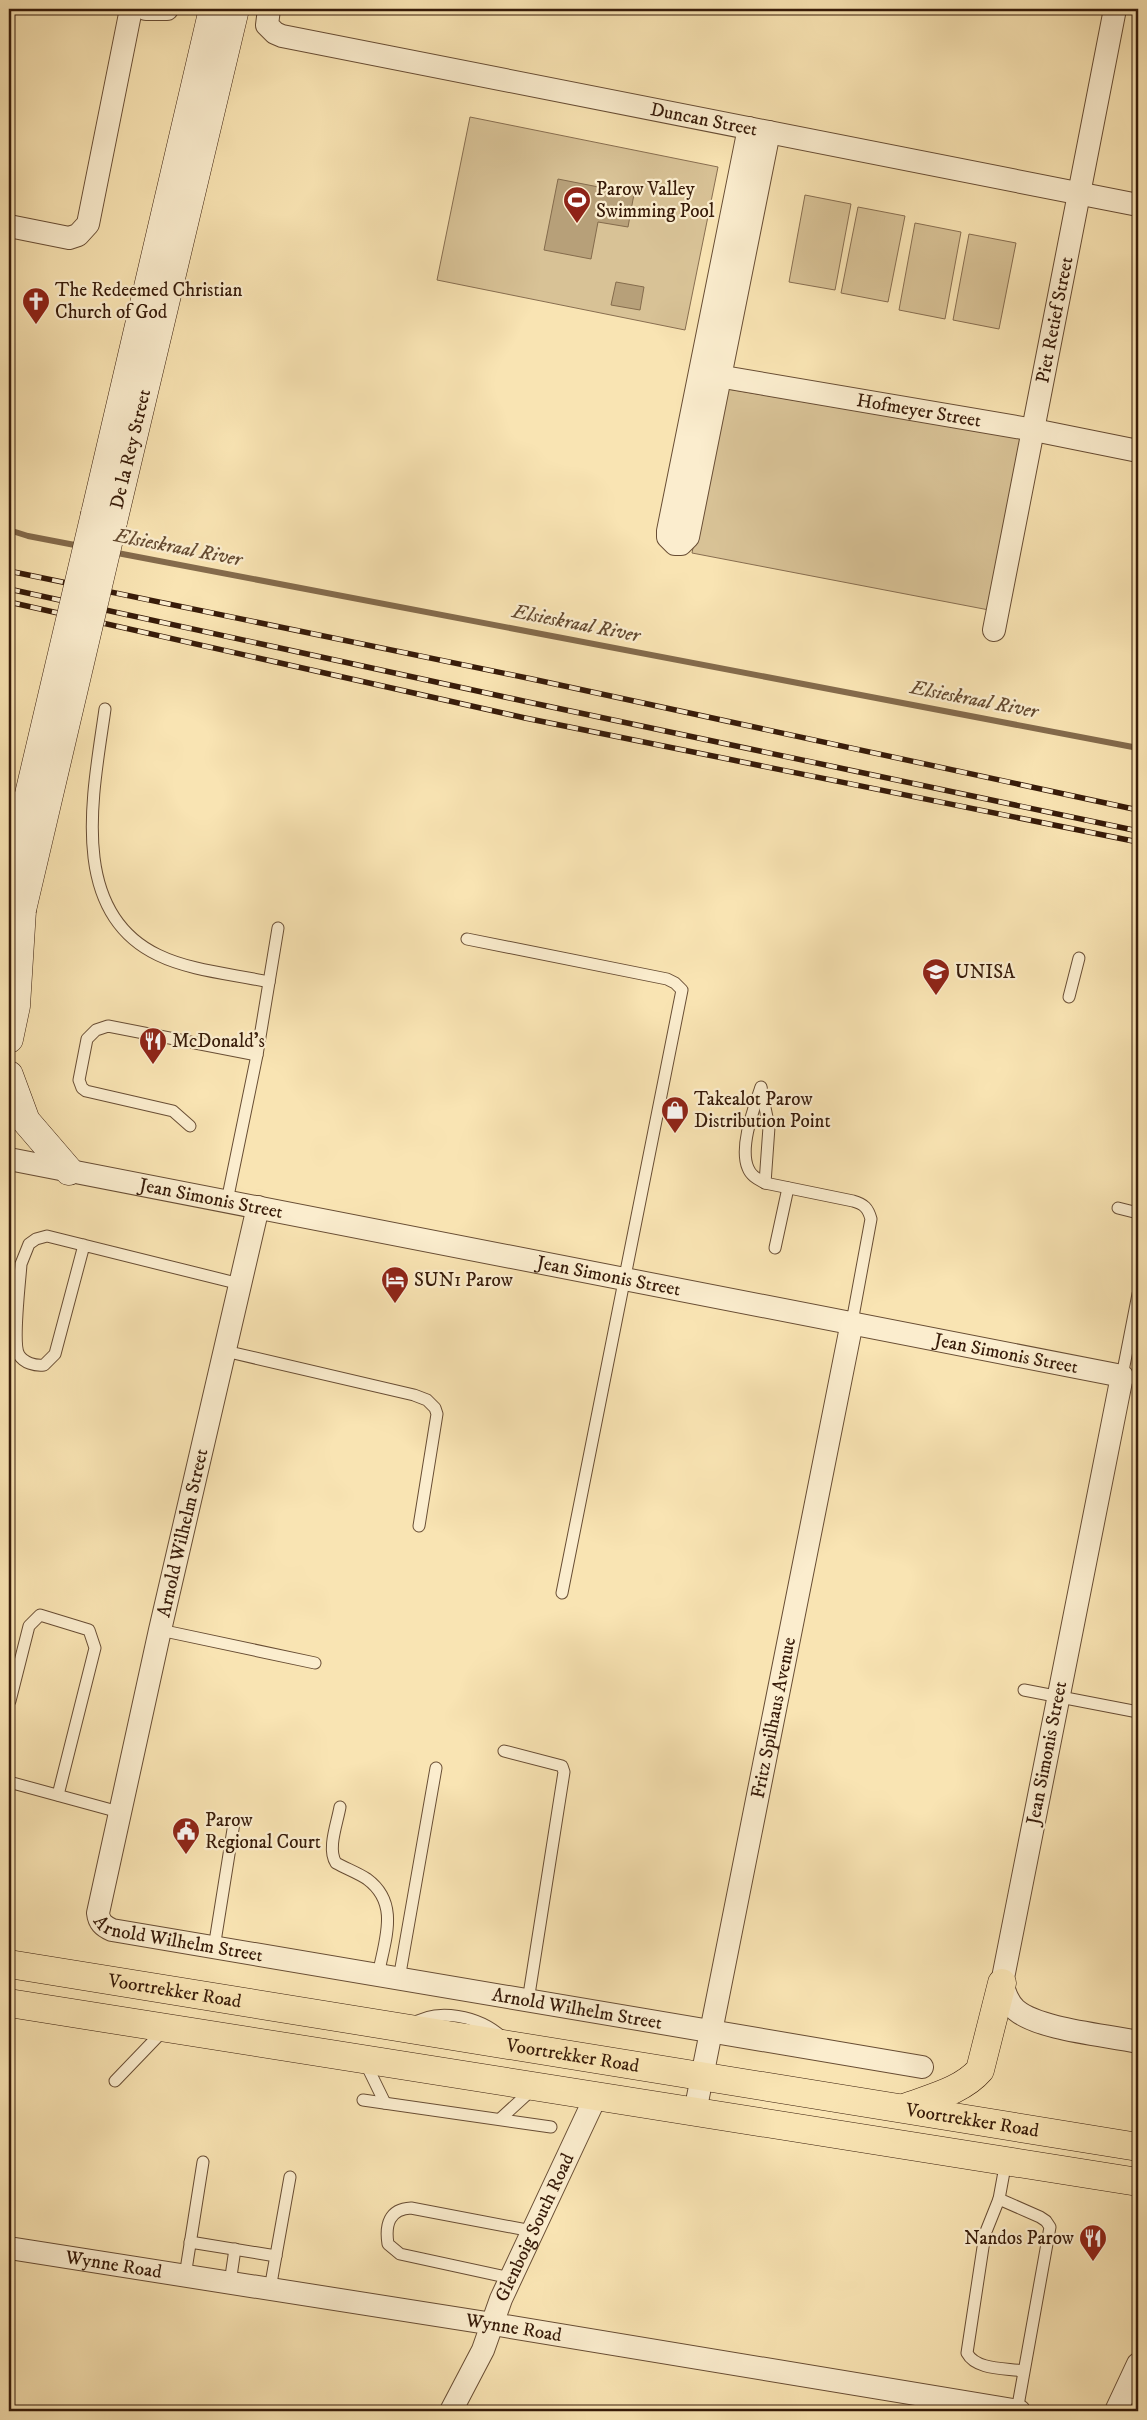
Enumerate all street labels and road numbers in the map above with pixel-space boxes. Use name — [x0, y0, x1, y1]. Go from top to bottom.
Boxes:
street label: Duncan Street — [648, 97, 759, 141]
street label: Piet Retief Street — [1031, 255, 1078, 385]
street label: De la Rey Street — [105, 387, 156, 511]
street label: Hofmeyer Street — [855, 388, 983, 432]
street label: Jean Simonis Street — [135, 1173, 285, 1224]
street label: Jean Simonis Street — [533, 1250, 682, 1301]
street label: Jean Simonis Street — [931, 1328, 1080, 1379]
street label: Arnold Wilhelm Street — [152, 1447, 214, 1619]
street label: Fritz Spilhaus Avenue — [746, 1635, 801, 1800]
street label: Jean Simonis Street — [1021, 1679, 1072, 1829]
street label: Arnold Wilhelm Street — [88, 1911, 265, 1967]
street label: Voortrekker Road — [106, 1969, 244, 2013]
street label: Arnold Wilhelm Street — [490, 1983, 664, 2034]
street label: Voortrekker Road — [503, 2033, 641, 2078]
street label: Voortrekker Road — [903, 2098, 1041, 2142]
street label: Glenboig South Road — [490, 2149, 579, 2305]
street label: Wynne Road — [63, 2245, 164, 2283]
street label: Wynne Road — [463, 2308, 564, 2347]

